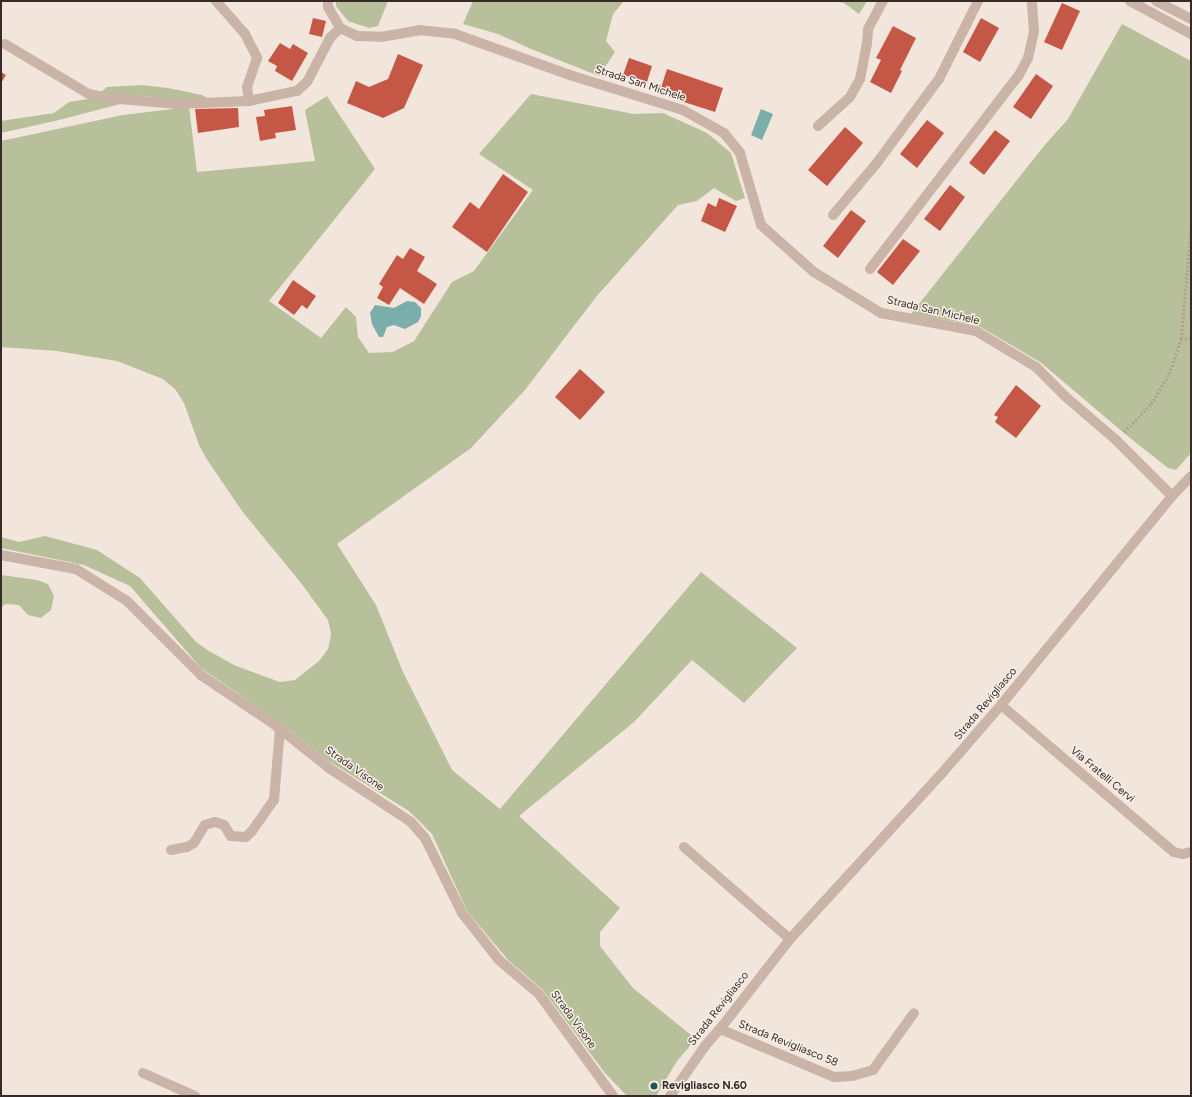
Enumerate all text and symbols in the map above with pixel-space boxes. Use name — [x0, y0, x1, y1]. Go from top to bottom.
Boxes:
street label: Strada San Michele — [593, 63, 687, 105]
street label: Strada San Michele — [885, 294, 981, 328]
street label: Strada Revigliasco — [952, 665, 1020, 743]
street label: Strada Visone — [322, 744, 386, 794]
street label: Via Fratelli Cervi — [1067, 744, 1137, 806]
street label: Strada Revigliasco — [686, 969, 752, 1049]
street label: Strada Visone — [547, 988, 599, 1052]
street label: Strada Revigliasco 58 — [736, 1018, 840, 1070]
place label: Revigliasco N.60 — [662, 1079, 747, 1093]
marker: Revigliasco N.60 — [649, 1081, 659, 1091]

